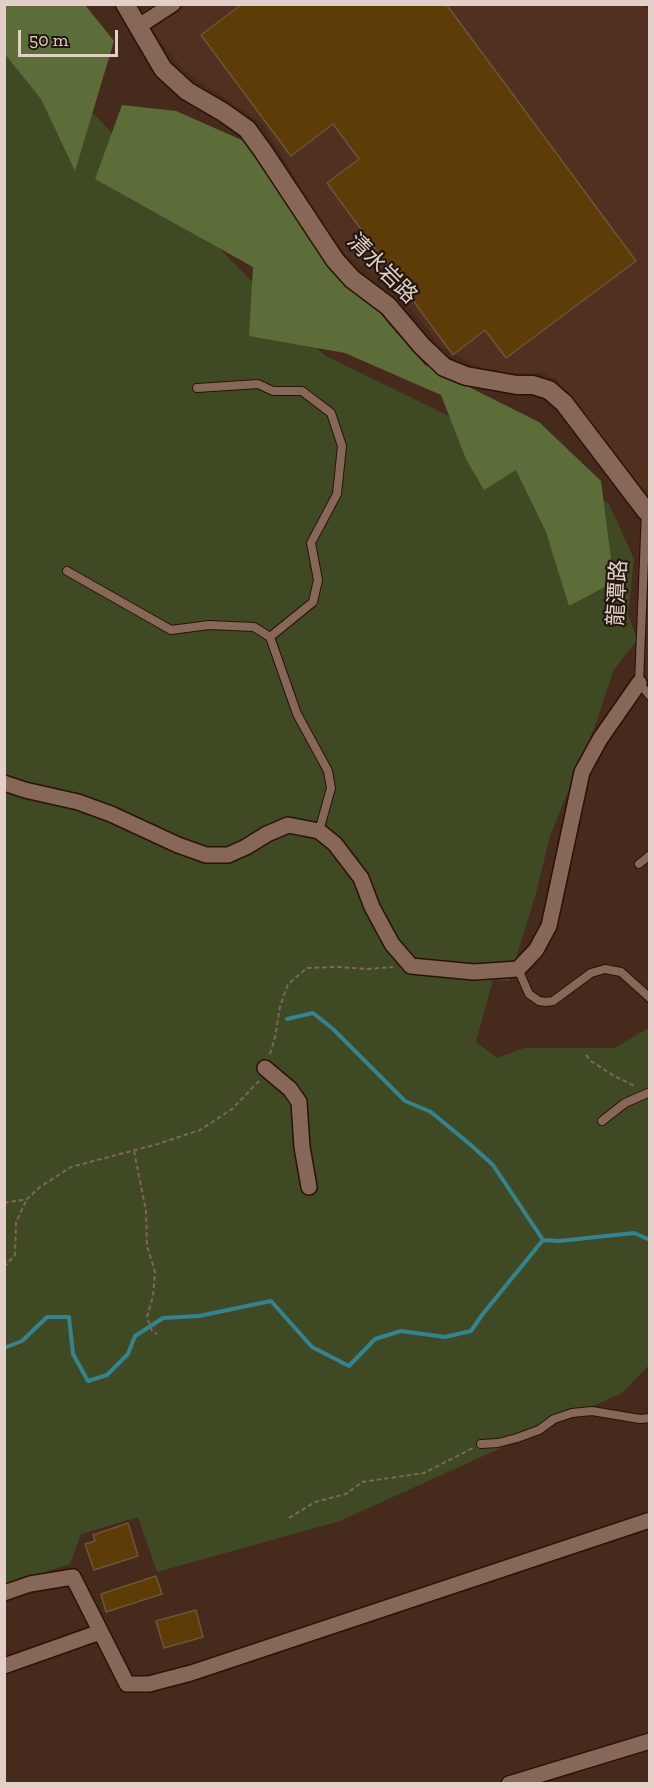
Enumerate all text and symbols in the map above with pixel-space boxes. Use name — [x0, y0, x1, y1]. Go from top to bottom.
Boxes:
scale bar — [21, 18, 122, 56]
text: 50 m — [29, 29, 68, 51]
street label: 清水岩路 — [342, 229, 422, 309]
street label: 龍潭路 — [603, 559, 633, 627]

